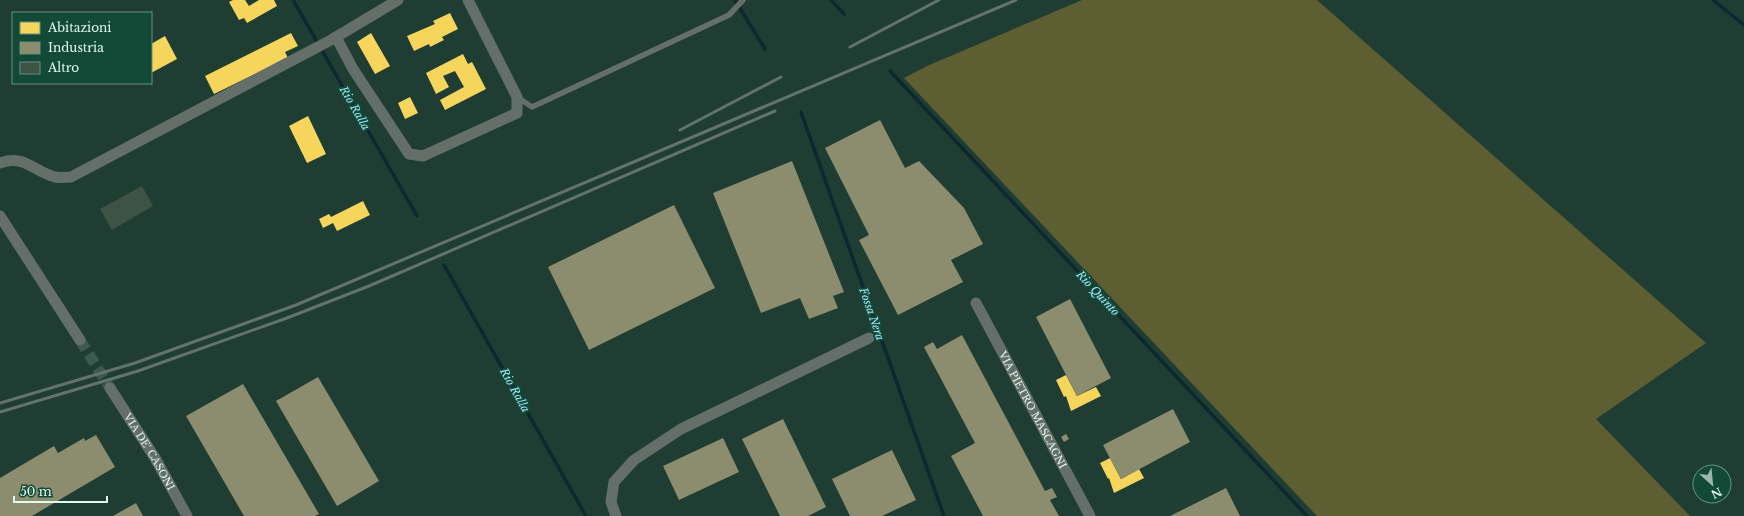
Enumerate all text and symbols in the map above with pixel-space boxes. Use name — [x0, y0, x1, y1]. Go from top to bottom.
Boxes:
legend — [12, 12, 152, 84]
text: Abitazioni — [47, 20, 111, 35]
text: Industria — [48, 40, 104, 55]
text: Altro — [47, 60, 79, 75]
water label: Rio Ralla — [336, 83, 373, 133]
water label: Rio Quinto — [1073, 267, 1123, 319]
water label: Fossa Nera — [856, 285, 888, 342]
street label: VIA PIETRO MASCAGNI — [996, 348, 1070, 471]
water label: Rio Ralla — [497, 364, 533, 415]
street label: VIA DE' CASONI — [121, 410, 178, 492]
north arrow — [1692, 464, 1732, 504]
scale bar — [14, 478, 107, 504]
text: 50 m — [20, 484, 52, 499]
text: N — [1708, 484, 1724, 502]

